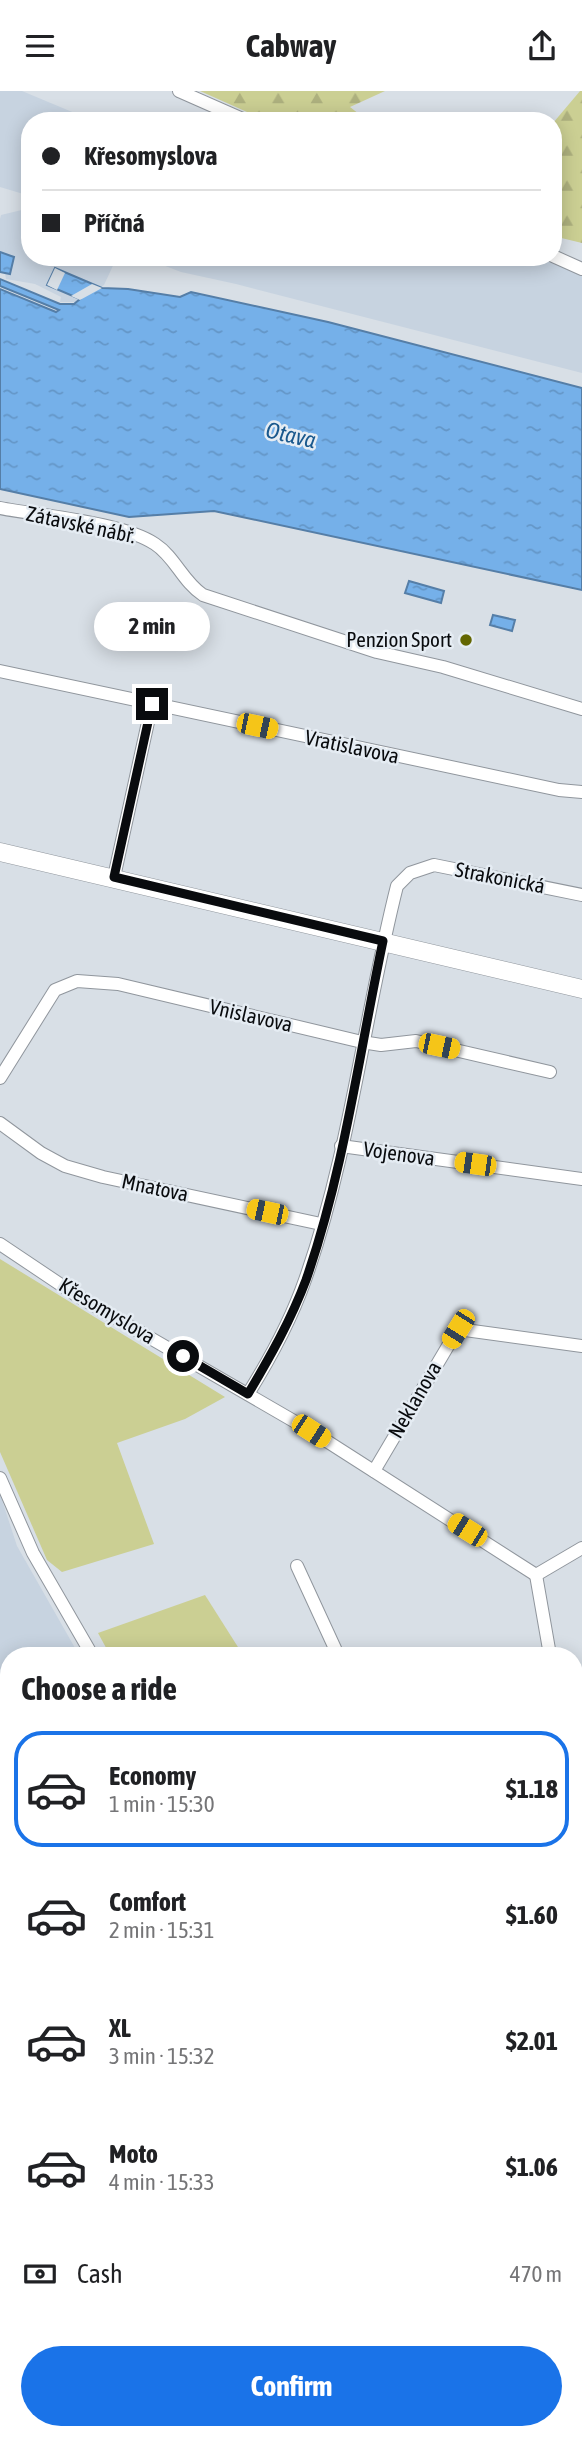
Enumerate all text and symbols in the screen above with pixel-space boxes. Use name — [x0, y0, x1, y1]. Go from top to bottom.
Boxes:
icon: menu — [21, 27, 59, 65]
text: Cabway — [246, 27, 336, 64]
icon: share — [523, 27, 561, 65]
text: Křesomyslova — [84, 141, 217, 171]
text: Příčná — [84, 208, 145, 238]
water label: Otava — [263, 417, 319, 453]
street label: Zátavské nábř. — [24, 501, 138, 547]
callout: 2 min — [94, 603, 210, 651]
text: 2 min — [129, 613, 175, 639]
place label: Penzion Sport — [346, 627, 452, 651]
marker: Penzion Sport — [458, 632, 474, 648]
route end — [136, 688, 168, 720]
car — [235, 711, 280, 741]
street label: Vratislavova — [303, 724, 402, 768]
street label: Strakonická — [453, 857, 547, 897]
street label: Vnislavova — [207, 994, 295, 1036]
car — [417, 1031, 462, 1061]
street label: Vojenova — [362, 1136, 436, 1170]
car — [453, 1151, 498, 1177]
street label: Mnatova — [120, 1168, 191, 1206]
car — [245, 1197, 290, 1227]
street label: Křesomyslova — [55, 1272, 160, 1348]
car — [438, 1306, 479, 1352]
route start — [167, 1340, 199, 1372]
street label: Neklanova — [383, 1357, 446, 1442]
car — [288, 1411, 335, 1451]
car — [444, 1510, 491, 1550]
text: Choose a ride — [21, 1670, 177, 1707]
icon: car — [25, 1758, 88, 1821]
text: Economy — [109, 1761, 196, 1791]
text: $1.18 — [506, 1774, 558, 1804]
text: 1 min · 15:30 — [109, 1791, 215, 1817]
icon: car — [25, 1884, 88, 1947]
text: Comfort — [109, 1887, 186, 1917]
text: $1.60 — [506, 1900, 558, 1930]
text: 2 min · 15:31 — [109, 1917, 215, 1943]
icon: car — [25, 2010, 88, 2073]
text: XL — [109, 2013, 131, 2043]
text: $2.01 — [506, 2026, 558, 2056]
text: 3 min · 15:32 — [109, 2043, 215, 2069]
icon: car — [25, 2136, 88, 2199]
text: Moto — [109, 2139, 158, 2169]
text: $1.06 — [506, 2152, 558, 2182]
text: 4 min · 15:33 — [109, 2169, 215, 2195]
icon: cash — [21, 2255, 59, 2293]
text: Cash — [77, 2259, 123, 2289]
text: 470 m — [510, 2261, 562, 2287]
button: Confirm — [21, 2346, 562, 2426]

